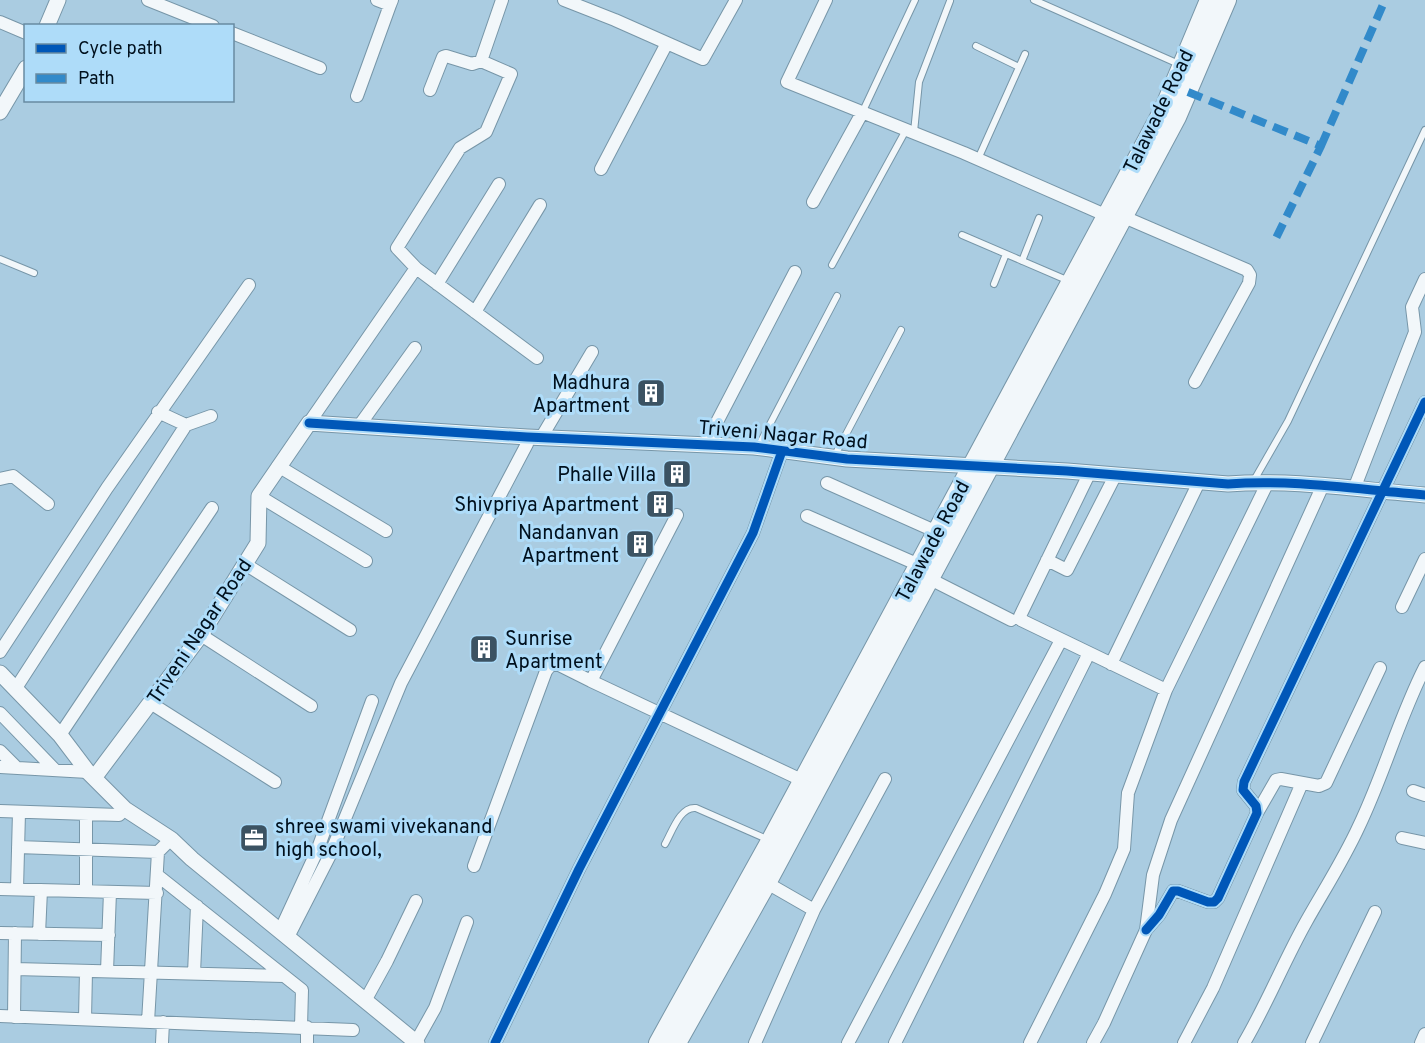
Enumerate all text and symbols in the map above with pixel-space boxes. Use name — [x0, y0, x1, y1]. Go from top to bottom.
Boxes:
legend — [24, 24, 234, 102]
text: Cycle path — [78, 38, 163, 61]
street label: Talawade Road — [1119, 46, 1201, 178]
text: Path — [78, 68, 115, 91]
place label: Madhura Apartment — [533, 371, 630, 420]
building icon: Madhura Apartment — [635, 377, 667, 409]
street label: Triveni Nagar Road — [697, 416, 869, 456]
building icon: Phalle Villa — [661, 458, 693, 490]
place label: Phalle Villa — [557, 463, 656, 489]
street label: Talawade Road — [891, 477, 977, 607]
building icon: Shivpriya Apartment — [644, 488, 676, 520]
place label: Shivpriya Apartment — [454, 493, 639, 519]
place label: Nandanvan Apartment — [518, 521, 619, 570]
building icon: Nandanvan Apartment — [624, 528, 656, 560]
street label: Triveni Nagar Road — [142, 554, 259, 710]
place label: Sunrise Apartment — [505, 627, 603, 676]
building icon: Sunrise Apartment — [468, 633, 500, 665]
place label: shree swami vivekanand high school, — [275, 815, 493, 864]
office icon: shree swami vivekanand high school, — [238, 822, 270, 854]

